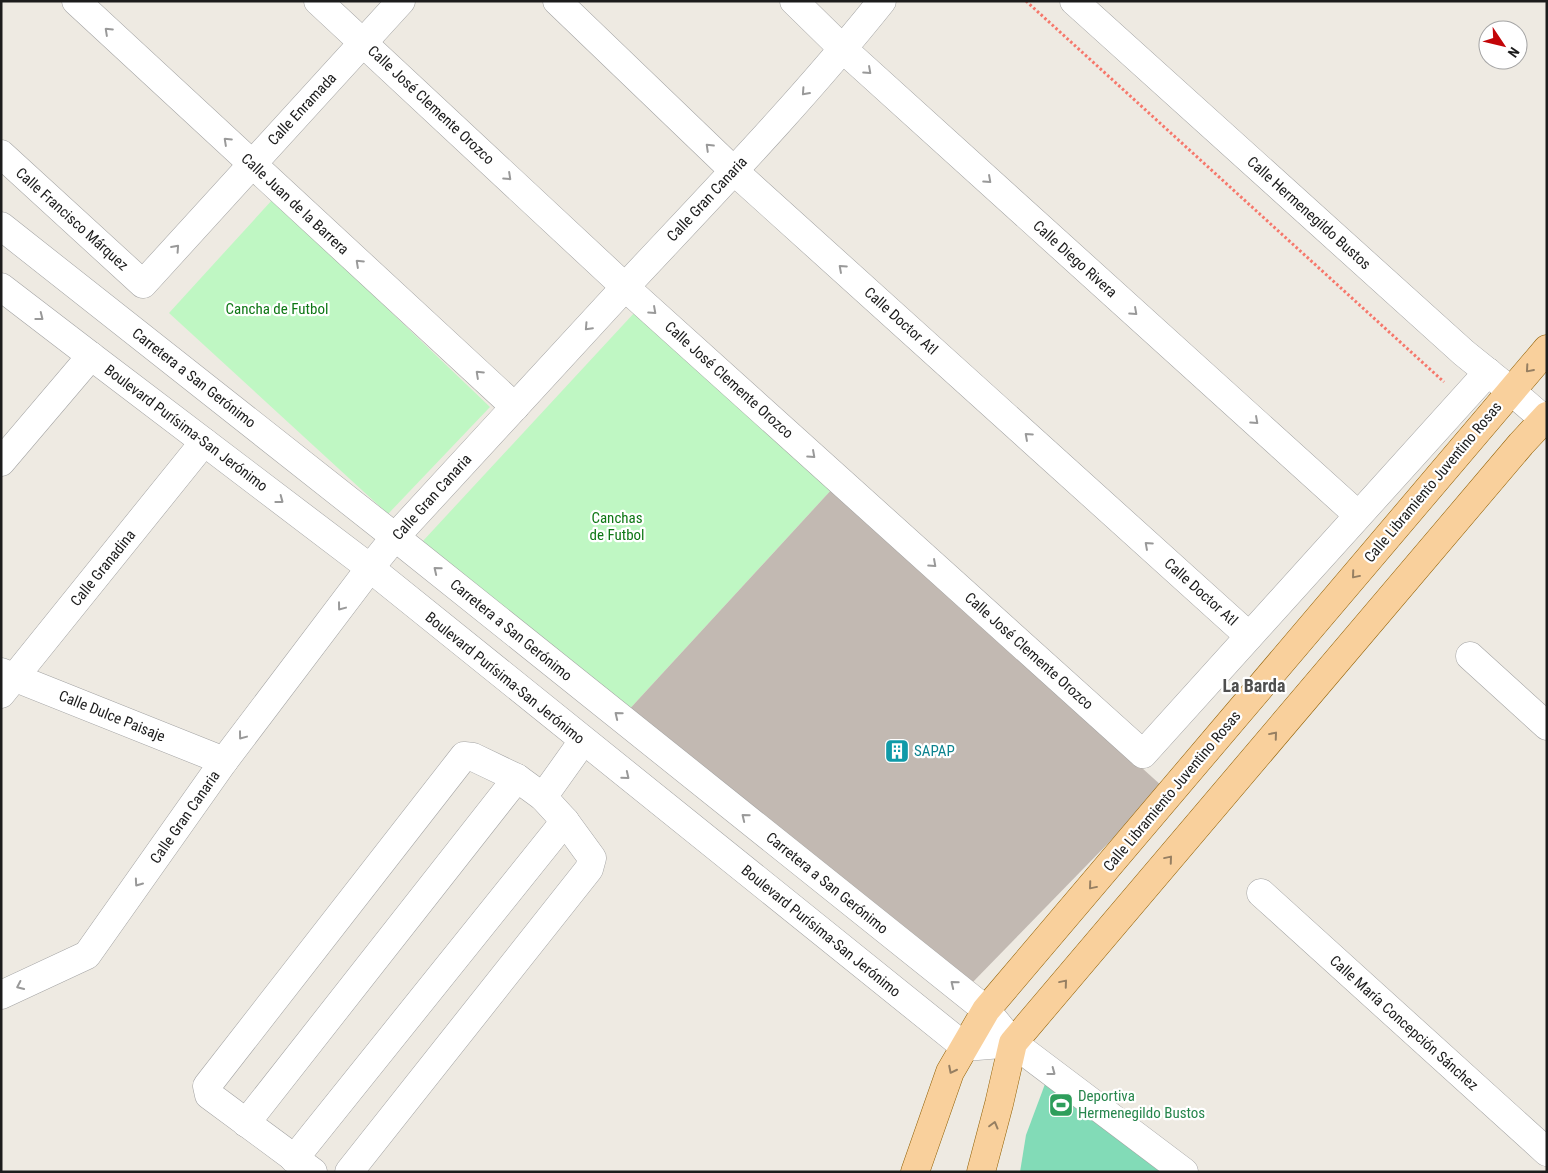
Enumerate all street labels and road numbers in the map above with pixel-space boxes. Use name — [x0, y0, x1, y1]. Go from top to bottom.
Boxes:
street label: Calle José Clemente Orozco — [364, 42, 498, 168]
street label: Calle Enramada — [264, 69, 340, 149]
street label: Calle Juan de la Barrera — [238, 150, 352, 258]
street label: Calle Gran Canaria — [663, 153, 751, 245]
street label: Calle Hermenegildo Bustos — [1243, 153, 1375, 273]
street label: Calle Francisco Márquez — [12, 164, 132, 274]
street label: Calle Diego Rivera — [1029, 217, 1121, 301]
street label: Calle Doctor Atl — [861, 283, 941, 359]
street label: Calle José Clemente Orozco — [661, 318, 797, 442]
street label: Carretera a San Gerónimo — [129, 324, 259, 432]
street label: Boulevard Purísima-San Jerónimo — [101, 361, 271, 495]
street label: Calle Libramiento Juventino Rosas — [1360, 398, 1506, 566]
street label: Calle Gran Canaria — [389, 450, 475, 544]
street label: Calle Granadina — [67, 526, 139, 610]
street label: Calle Doctor Atl — [1161, 554, 1241, 630]
street label: Carretera a San Gerónimo — [446, 575, 576, 685]
street label: Calle José Clemente Orozco — [961, 589, 1097, 713]
street label: Boulevard Purísima-San Jerónimo — [422, 608, 588, 748]
street label: Calle Dulce Paisaje — [56, 686, 168, 746]
street label: Calle Libramiento Juventino Rosas — [1099, 707, 1245, 875]
street label: Calle Gran Canaria — [146, 767, 224, 867]
street label: Carretera a San Gerónimo — [762, 828, 892, 938]
street label: Boulevard Purísima-San Jerónimo — [738, 861, 904, 1001]
street label: Calle María Concepción Sánchez — [1326, 952, 1482, 1094]

